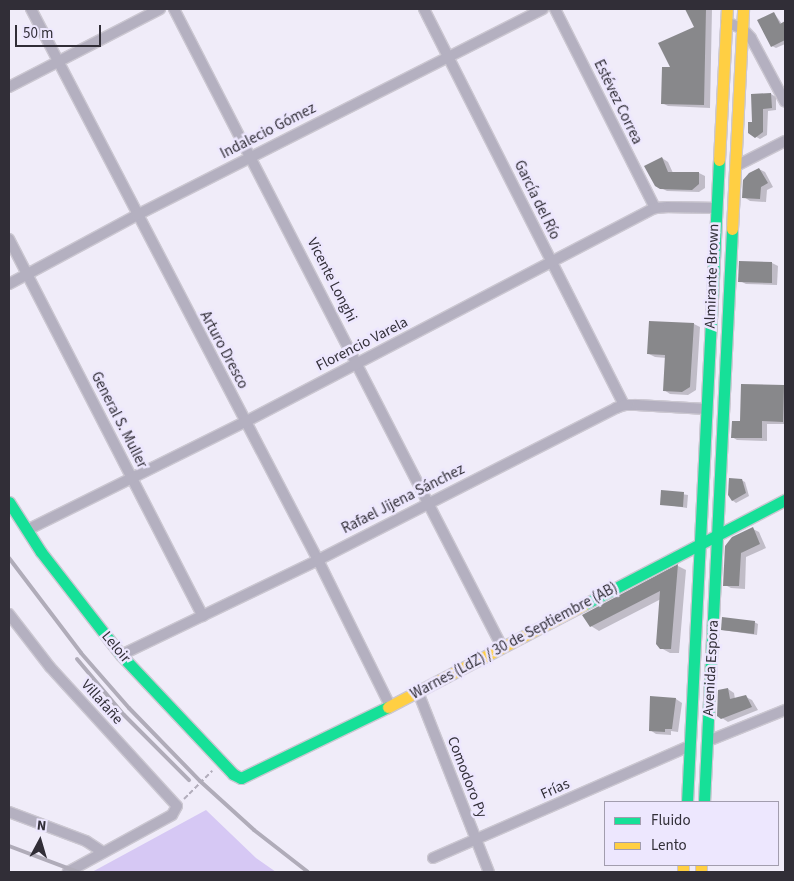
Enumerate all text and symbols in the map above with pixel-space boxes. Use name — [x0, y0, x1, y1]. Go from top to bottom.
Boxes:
scale bar — [18, 15, 104, 47]
text: 50 m — [23, 23, 53, 44]
street label: Estévez Correa — [590, 57, 646, 147]
street label: Indalecio Gómez — [217, 99, 319, 163]
street label: García del Río — [510, 157, 564, 243]
street label: Almirante Brown — [701, 223, 723, 329]
street label: Vicente Longhi — [303, 235, 361, 325]
street label: Arturo Dresco — [196, 308, 252, 392]
street label: Florencio Varela — [313, 313, 411, 375]
street label: General S. Muller — [87, 369, 151, 471]
street label: Rafael Jijena Sánchez — [339, 460, 467, 538]
street label: Warnes (LdZ) / 30 de Septiembre (AB) — [407, 579, 621, 703]
street label: Avenida Espora — [699, 619, 723, 717]
street label: Leloir — [98, 628, 134, 666]
street label: Villafañe — [77, 676, 127, 728]
street label: Comodoro Py — [443, 734, 491, 820]
street label: Frías — [538, 775, 572, 803]
legend — [604, 801, 779, 866]
text: Fluido — [651, 810, 691, 831]
north arrow — [15, 816, 65, 866]
text: N — [36, 816, 47, 837]
text: Lento — [651, 835, 687, 856]

